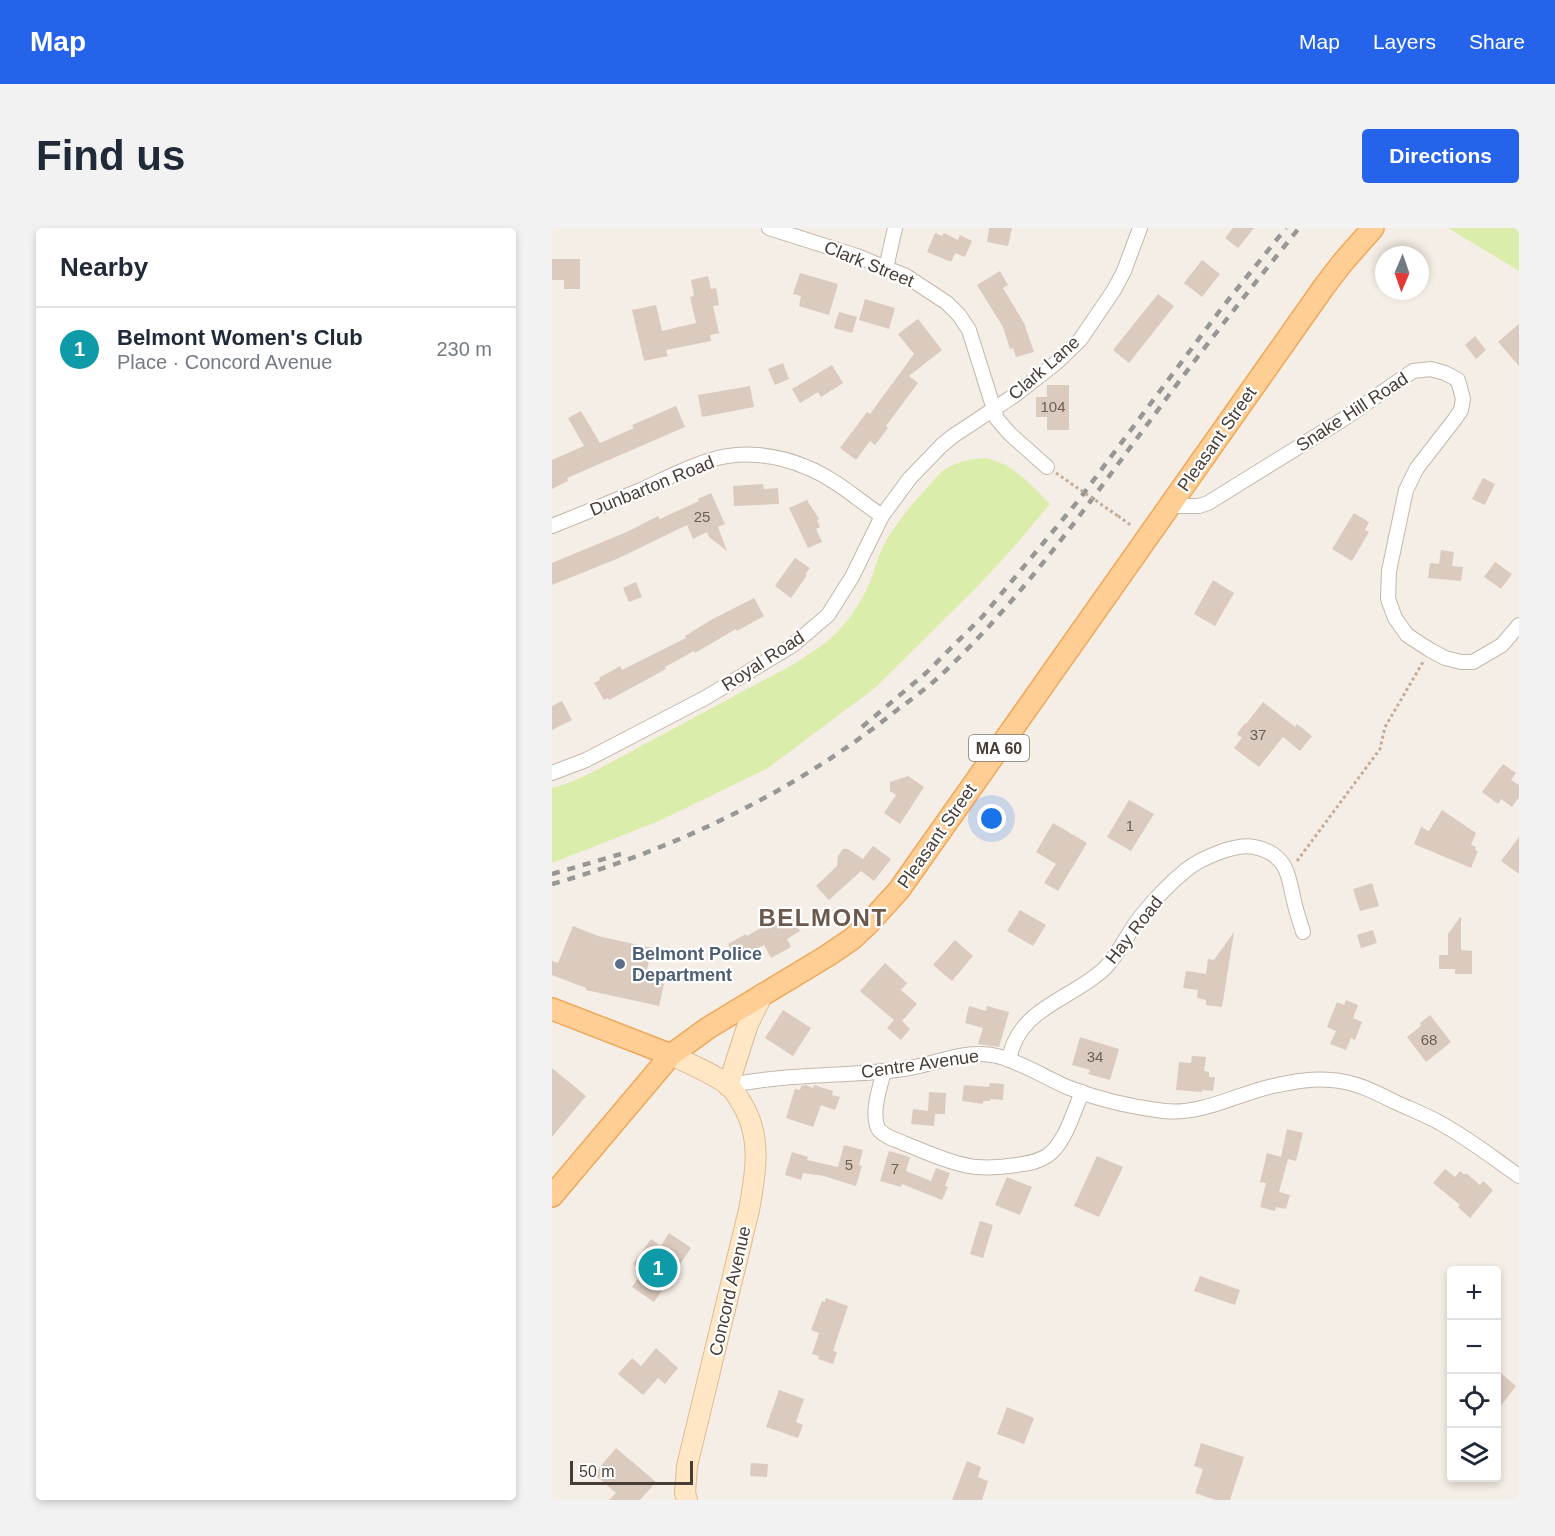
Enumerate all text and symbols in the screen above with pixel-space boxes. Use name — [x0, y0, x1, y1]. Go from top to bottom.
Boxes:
text: Map — [30, 26, 86, 57]
text: Map — [1299, 30, 1340, 53]
text: Layers — [1373, 30, 1436, 53]
text: Share — [1469, 30, 1525, 53]
button: Directions — [1362, 129, 1519, 183]
text: Find us — [36, 132, 185, 179]
street label: Clark Street — [821, 237, 917, 291]
north arrow — [1375, 246, 1429, 300]
text: Nearby — [60, 252, 148, 282]
text: Belmont Women's Club — [117, 325, 363, 350]
street label: Clark Lane — [1005, 332, 1083, 404]
text: 1 — [74, 338, 85, 360]
text: 230 m — [436, 338, 492, 360]
text: Place · Concord Avenue — [117, 351, 332, 373]
street label: Snake Hill Road — [1292, 368, 1412, 456]
street label: Pleasant Street — [1174, 383, 1260, 495]
house number: 104 — [1040, 398, 1066, 415]
street label: Dunbarton Road — [587, 452, 717, 520]
house number: 25 — [694, 508, 710, 525]
street label: Royal Road — [718, 627, 808, 695]
house number: 37 — [1250, 726, 1266, 743]
road number: MA 60 — [969, 735, 1029, 761]
street label: Pleasant Street — [894, 780, 980, 892]
your location — [977, 804, 1006, 833]
house number: 1 — [1126, 817, 1134, 834]
street label: Hay Road — [1101, 892, 1167, 968]
district label: BELMONT — [758, 904, 888, 931]
place label: Belmont Police Department — [632, 944, 762, 985]
marker: Belmont Police Department — [613, 957, 627, 971]
house number: 68 — [1421, 1031, 1437, 1048]
street label: Centre Avenue — [860, 1046, 980, 1082]
house number: 34 — [1087, 1048, 1103, 1065]
house number: 5 — [845, 1156, 853, 1173]
house number: 7 — [891, 1160, 899, 1177]
street label: Concord Avenue — [705, 1224, 755, 1358]
pin: 1 — [638, 1246, 678, 1290]
map controls — [1447, 1266, 1501, 1482]
button: + — [1447, 1266, 1501, 1320]
button: − — [1447, 1320, 1501, 1374]
button: locate — [1447, 1374, 1501, 1428]
button: layers — [1447, 1428, 1501, 1482]
scale bar — [570, 1458, 693, 1486]
text: 50 m — [579, 1463, 615, 1480]

